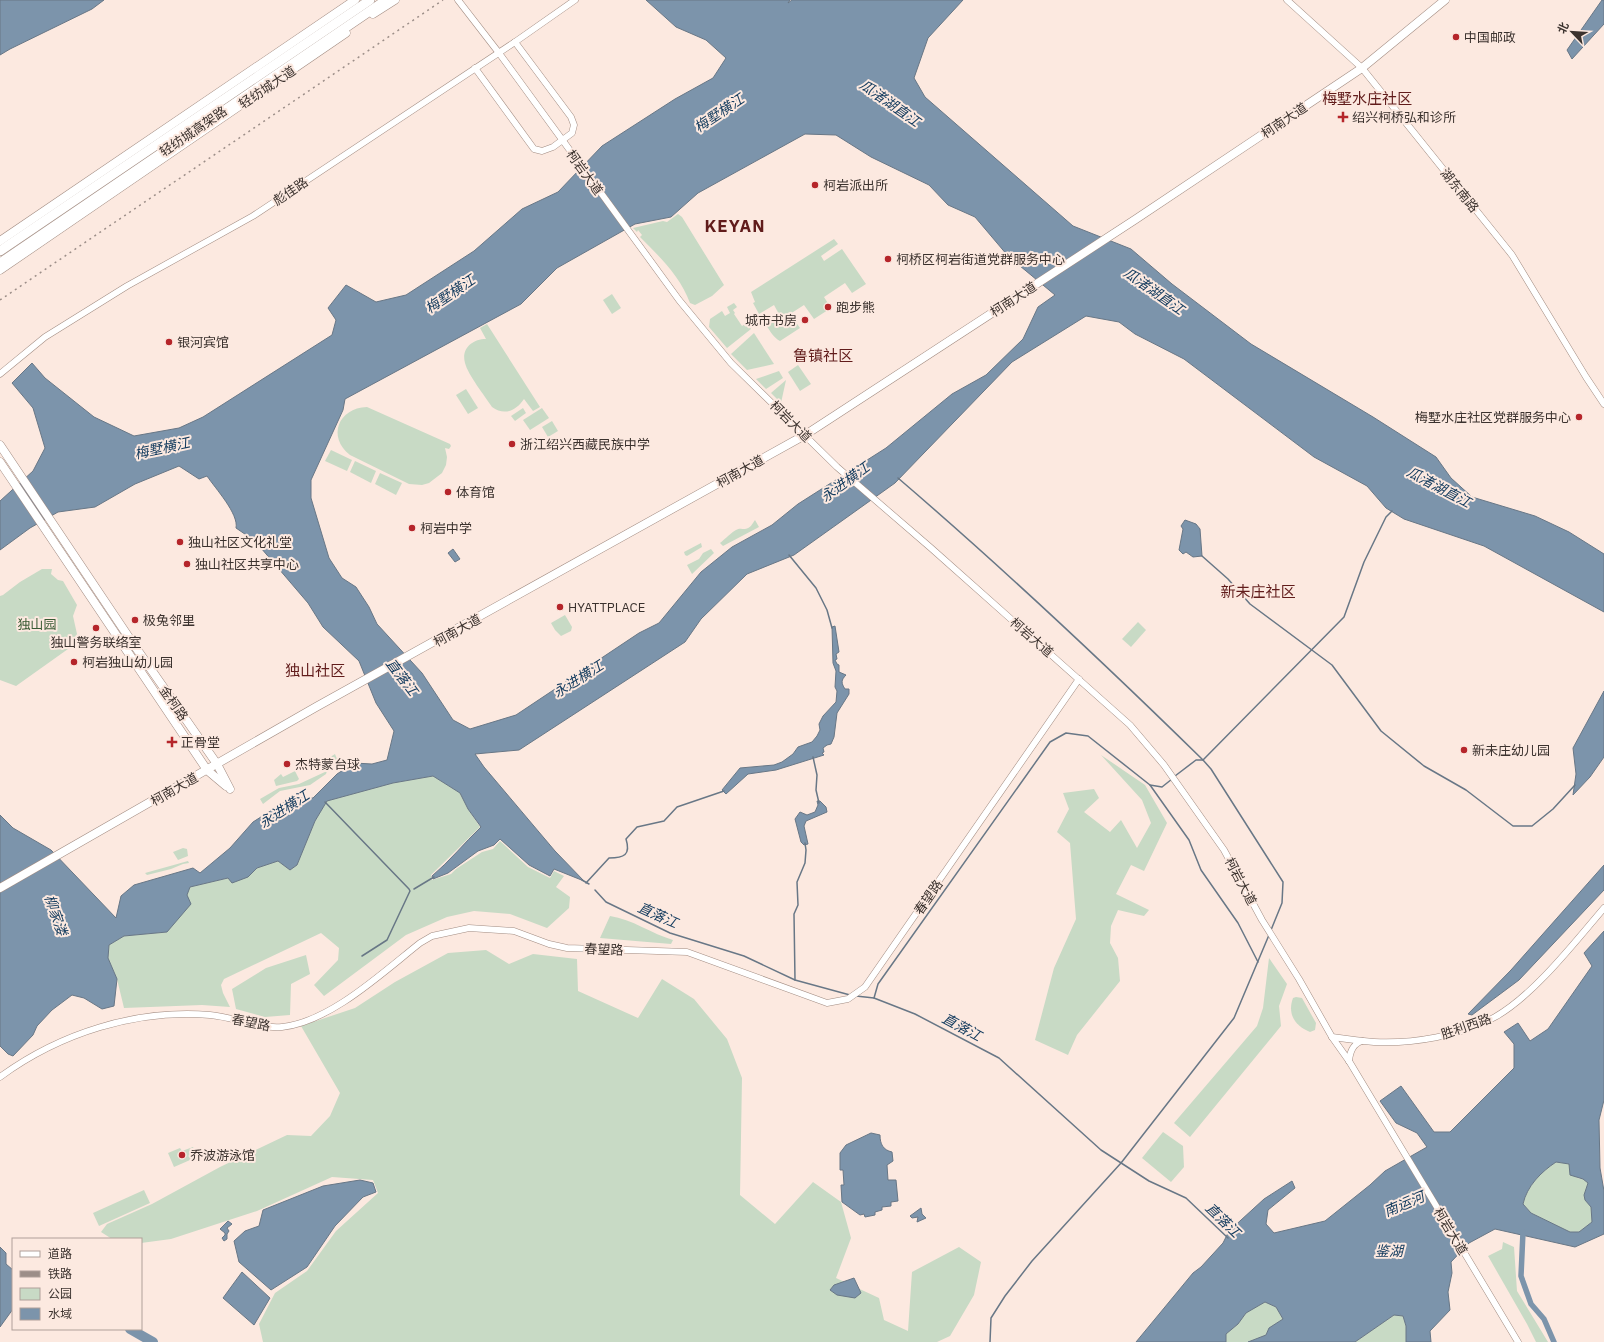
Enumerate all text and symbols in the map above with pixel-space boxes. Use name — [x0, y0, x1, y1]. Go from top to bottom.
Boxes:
north arrow — [1552, 12, 1592, 52]
text: 北 — [1554, 20, 1572, 36]
place label: 中国邮政 — [1464, 29, 1516, 46]
marker: 中国邮政 — [1451, 32, 1461, 42]
street label: 轻纺城大道 — [236, 62, 299, 113]
water label: 瓜渚湖直江 — [856, 76, 925, 132]
water label: 梅墅横江 — [691, 89, 749, 136]
district label: 梅墅水庄社区 — [1322, 89, 1412, 108]
street label: 柯南大道 — [1258, 99, 1311, 142]
street label: 轻纺城高架路 — [156, 103, 230, 160]
place label: 绍兴柯桥弘和诊所 — [1352, 109, 1456, 126]
marker: 绍兴柯桥弘和诊所 — [1337, 111, 1349, 123]
street label: 柯岩大道 — [562, 146, 607, 198]
street label: 湖东南路 — [1437, 165, 1483, 216]
street label: 彪佳路 — [269, 173, 311, 209]
place label: 柯岩派出所 — [823, 177, 888, 194]
marker: 柯岩派出所 — [810, 180, 820, 190]
district label: KEYAN — [705, 215, 765, 237]
place label: 柯桥区柯岩街道党群服务中心 — [896, 251, 1065, 268]
marker: 柯桥区柯岩街道党群服务中心 — [883, 254, 893, 264]
water label: 瓜渚湖直江 — [1120, 264, 1189, 320]
water label: 梅墅横江 — [422, 270, 480, 317]
street label: 柯南大道 — [987, 278, 1040, 321]
place label: 跑步熊 — [836, 299, 875, 316]
marker: 跑步熊 — [823, 302, 833, 312]
place label: 城市书房 — [745, 312, 797, 329]
marker: 城市书房 — [800, 315, 810, 325]
place label: 银河宾馆 — [177, 334, 229, 351]
marker: 银河宾馆 — [164, 337, 174, 347]
district label: 鲁镇社区 — [793, 346, 853, 365]
street label: 柯岩大道 — [766, 397, 815, 446]
place label: 梅墅水庄社区党群服务中心 — [1415, 409, 1571, 426]
marker: 梅墅水庄社区党群服务中心 — [1574, 412, 1584, 422]
water label: 梅墅横江 — [133, 433, 193, 463]
place label: 浙江绍兴西藏民族中学 — [520, 436, 650, 453]
marker: 浙江绍兴西藏民族中学 — [507, 439, 517, 449]
street label: 柯南大道 — [713, 451, 767, 491]
water label: 永进横江 — [817, 457, 875, 506]
water label: 瓜渚湖直江 — [1404, 463, 1476, 512]
place label: 体育馆 — [456, 484, 495, 501]
marker: 体育馆 — [443, 487, 453, 497]
place label: 柯岩中学 — [420, 520, 472, 537]
marker: 柯岩中学 — [407, 523, 417, 533]
place label: 独山社区文化礼堂 — [188, 534, 292, 551]
marker: 独山社区文化礼堂 — [175, 537, 185, 547]
place label: 独山社区共享中心 — [195, 556, 299, 573]
marker: 独山社区共享中心 — [182, 559, 192, 569]
district label: 新未庄社区 — [1220, 582, 1296, 601]
place label: HYATTPLACE — [568, 599, 645, 616]
marker: HYATTPLACE — [555, 602, 565, 612]
street label: 柯南大道 — [430, 610, 484, 650]
place label: 极兔邻里 — [143, 612, 195, 629]
street label: 柯岩大道 — [1006, 614, 1057, 661]
marker: 极兔邻里 — [130, 615, 140, 625]
park label: 独山园 — [17, 616, 57, 633]
marker: 独山警务联络室 — [91, 623, 101, 633]
place label: 独山警务联络室 — [50, 634, 142, 651]
place label: 柯岩独山幼儿园 — [82, 654, 173, 671]
water label: 直落江 — [382, 655, 423, 701]
water label: 永进横江 — [549, 655, 608, 701]
marker: 柯岩独山幼儿园 — [69, 657, 79, 667]
district label: 独山社区 — [285, 661, 345, 680]
street label: 金柯路 — [155, 682, 192, 724]
place label: 正骨堂 — [181, 734, 220, 751]
marker: 正骨堂 — [166, 736, 178, 748]
place label: 新未庄幼儿园 — [1472, 742, 1550, 759]
marker: 新未庄幼儿园 — [1459, 745, 1469, 755]
place label: 杰特蒙台球 — [295, 756, 360, 773]
marker: 杰特蒙台球 — [282, 759, 292, 769]
street label: 柯南大道 — [147, 769, 201, 810]
water label: 永进横江 — [256, 785, 314, 832]
street label: 柯岩大道 — [1221, 854, 1260, 908]
street label: 春望路 — [910, 876, 947, 918]
water label: 柳家溇 — [41, 892, 72, 940]
water label: 直落江 — [635, 898, 683, 933]
street label: 春望路 — [584, 940, 624, 959]
water label: 直落江 — [939, 1009, 987, 1046]
street label: 春望路 — [230, 1010, 272, 1035]
street label: 胜利西路 — [1439, 1010, 1494, 1043]
place label: 乔波游泳馆 — [190, 1147, 255, 1164]
marker: 乔波游泳馆 — [177, 1150, 187, 1160]
water label: 南运河 — [1381, 1186, 1430, 1220]
water label: 直落江 — [1202, 1199, 1246, 1242]
street label: 柯岩大道 — [1430, 1205, 1471, 1258]
legend — [12, 1238, 142, 1330]
water label: 鉴湖 — [1375, 1242, 1405, 1260]
text: 道路 — [48, 1246, 72, 1261]
text: 铁路 — [48, 1266, 72, 1281]
text: 公园 — [48, 1286, 72, 1301]
text: 水域 — [48, 1306, 72, 1321]

